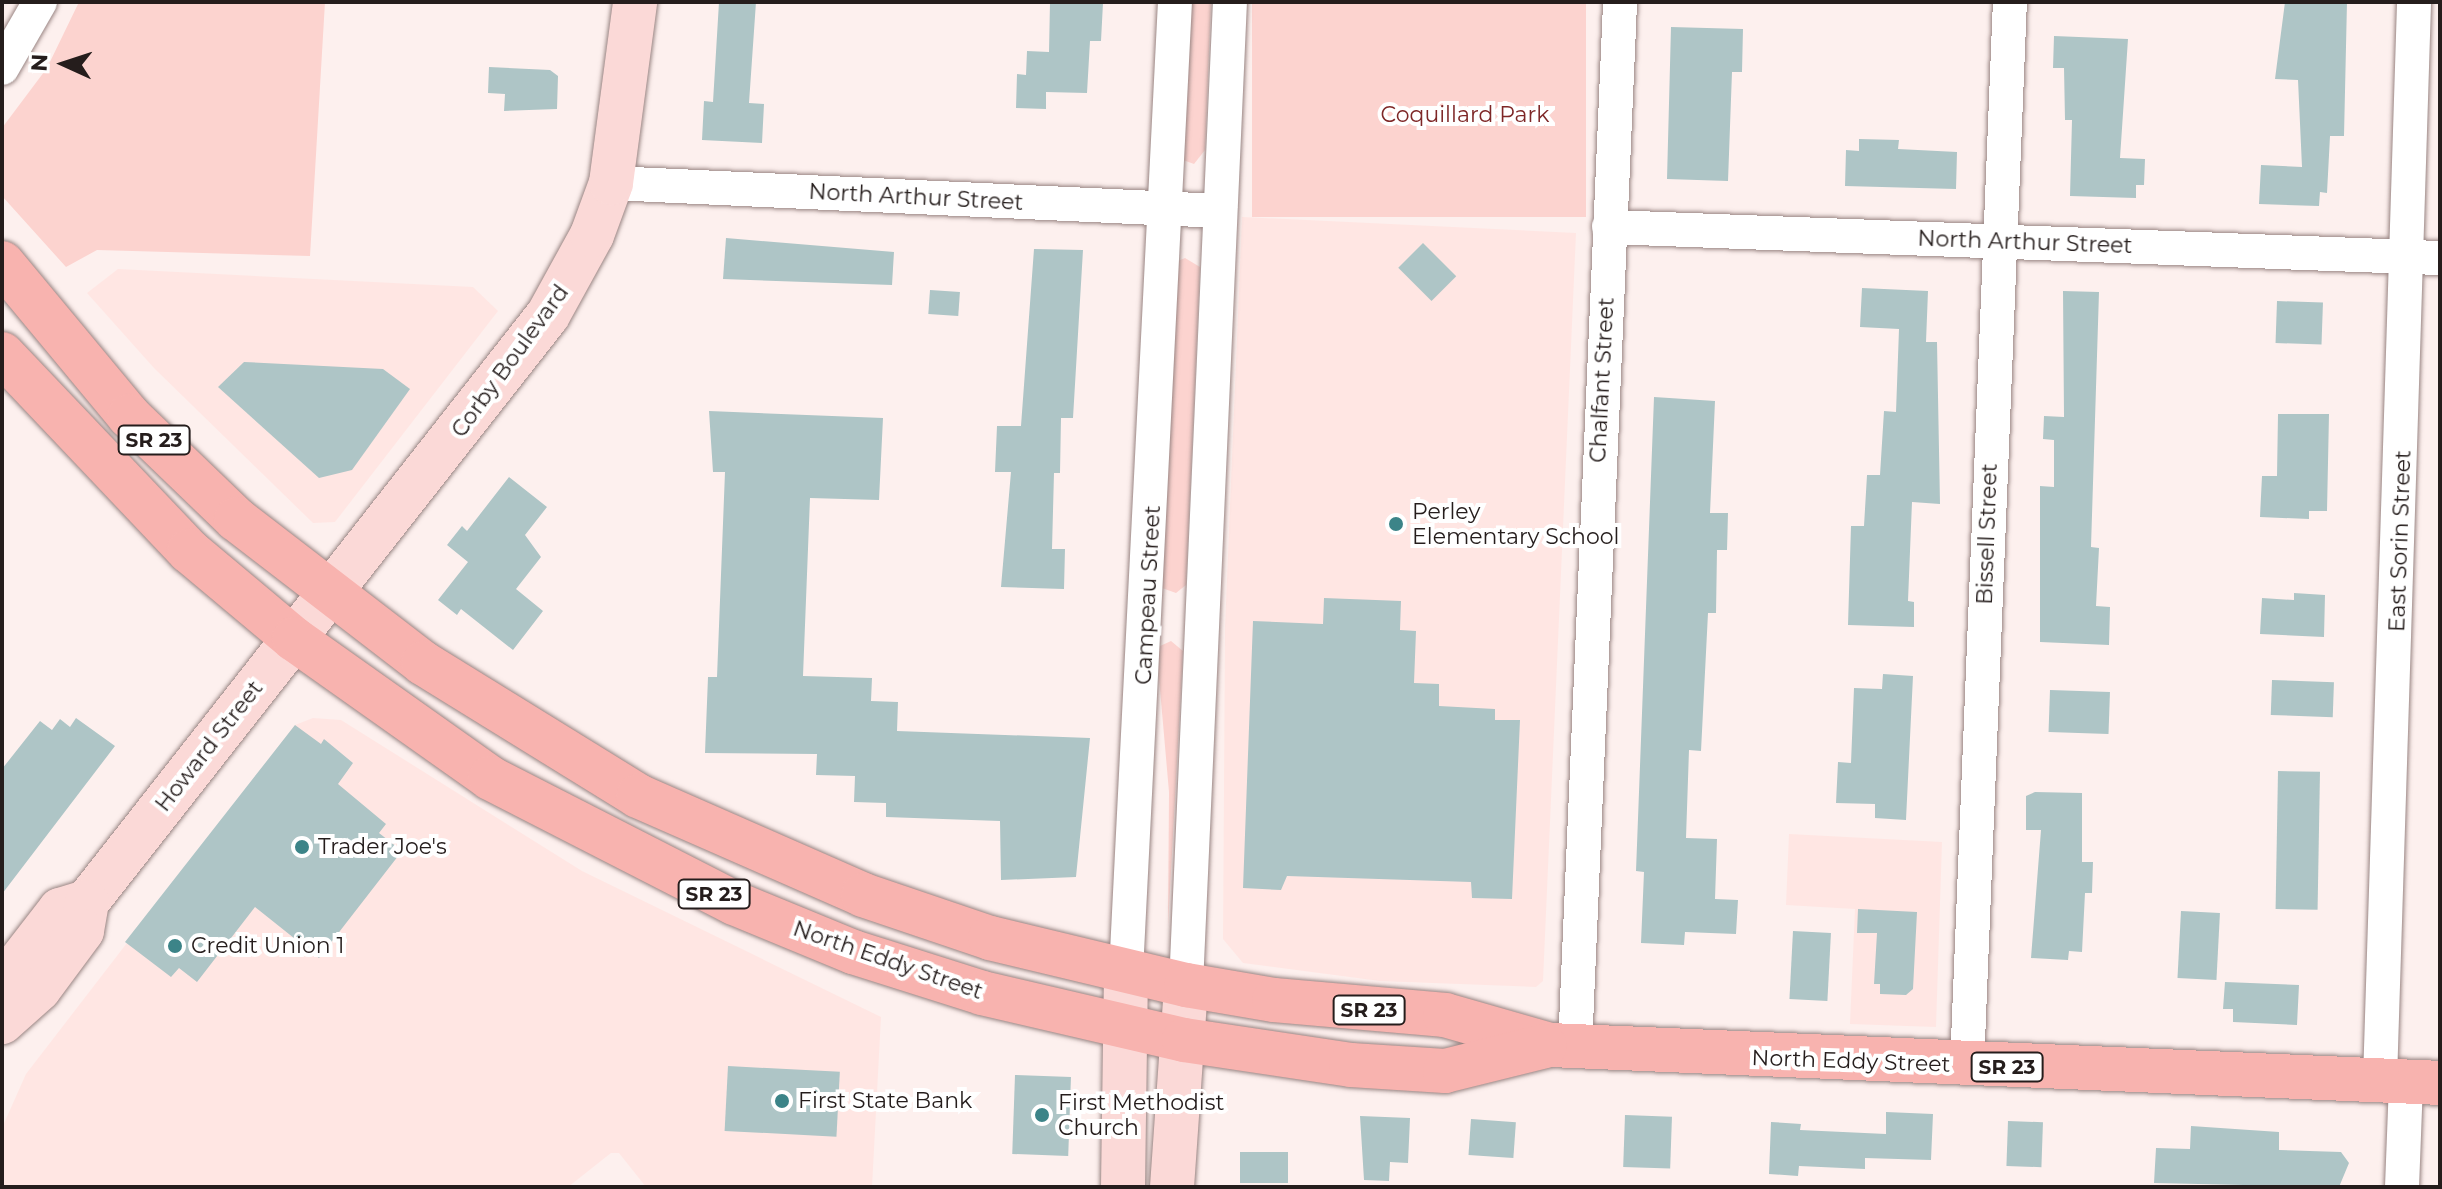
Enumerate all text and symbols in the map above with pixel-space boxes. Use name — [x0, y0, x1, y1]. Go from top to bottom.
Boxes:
north arrow — [24, 24, 104, 104]
text: N — [26, 53, 53, 72]
park label: Coquillard Park — [1381, 102, 1549, 128]
street label: North Arthur Street — [808, 178, 1024, 216]
street label: North Arthur Street — [1917, 225, 2133, 259]
street label: Corby Boulevard — [446, 280, 574, 442]
street label: Chalfant Street — [1584, 297, 1620, 463]
road number: SR 23 — [116, 424, 192, 456]
street label: East Sorin Street — [2384, 450, 2416, 632]
street label: Bissell Street — [1971, 463, 2003, 605]
place label: Perley Elementary School — [1412, 498, 1619, 550]
street label: Campeau Street — [1130, 505, 1166, 685]
marker: Perley Elementary School — [1387, 515, 1405, 533]
street label: Howard Street — [150, 675, 268, 817]
place label: Trader Joe's — [318, 834, 447, 860]
marker: Trader Joe's — [293, 838, 311, 856]
road number: SR 23 — [676, 878, 752, 910]
street label: North Eddy Street — [790, 915, 986, 1005]
place label: Credit Union 1 — [191, 933, 344, 959]
marker: Credit Union 1 — [166, 937, 184, 955]
road number: SR 23 — [1331, 994, 1407, 1026]
street label: North Eddy Street — [1751, 1044, 1951, 1078]
road number: SR 23 — [1969, 1051, 2045, 1083]
place label: First State Bank — [798, 1088, 972, 1114]
place label: First Methodist Church — [1058, 1089, 1224, 1140]
marker: First State Bank — [773, 1092, 791, 1110]
marker: First Methodist Church — [1033, 1106, 1051, 1124]

